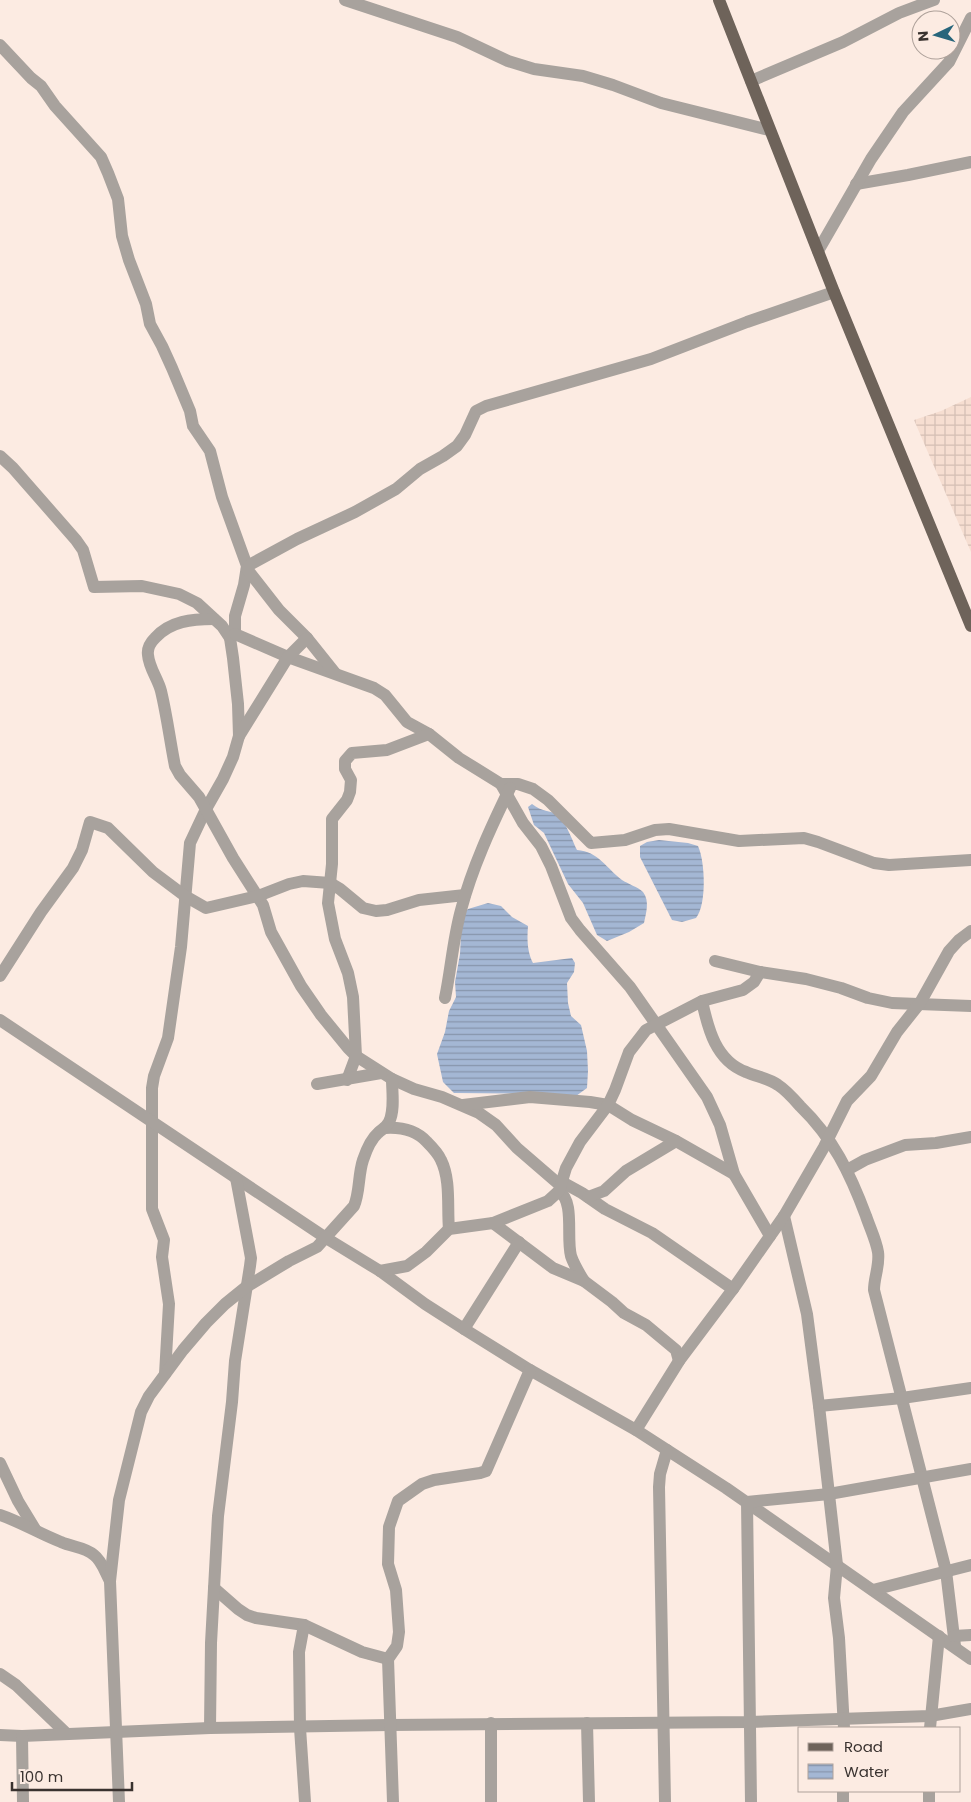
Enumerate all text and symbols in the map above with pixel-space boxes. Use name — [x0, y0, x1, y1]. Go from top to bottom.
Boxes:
north arrow — [911, 10, 961, 60]
text: N — [913, 30, 933, 42]
legend — [798, 1727, 961, 1792]
text: Road — [844, 1736, 883, 1757]
scale bar — [12, 1760, 132, 1792]
text: Water — [844, 1761, 890, 1782]
text: 100 m — [20, 1766, 63, 1787]

